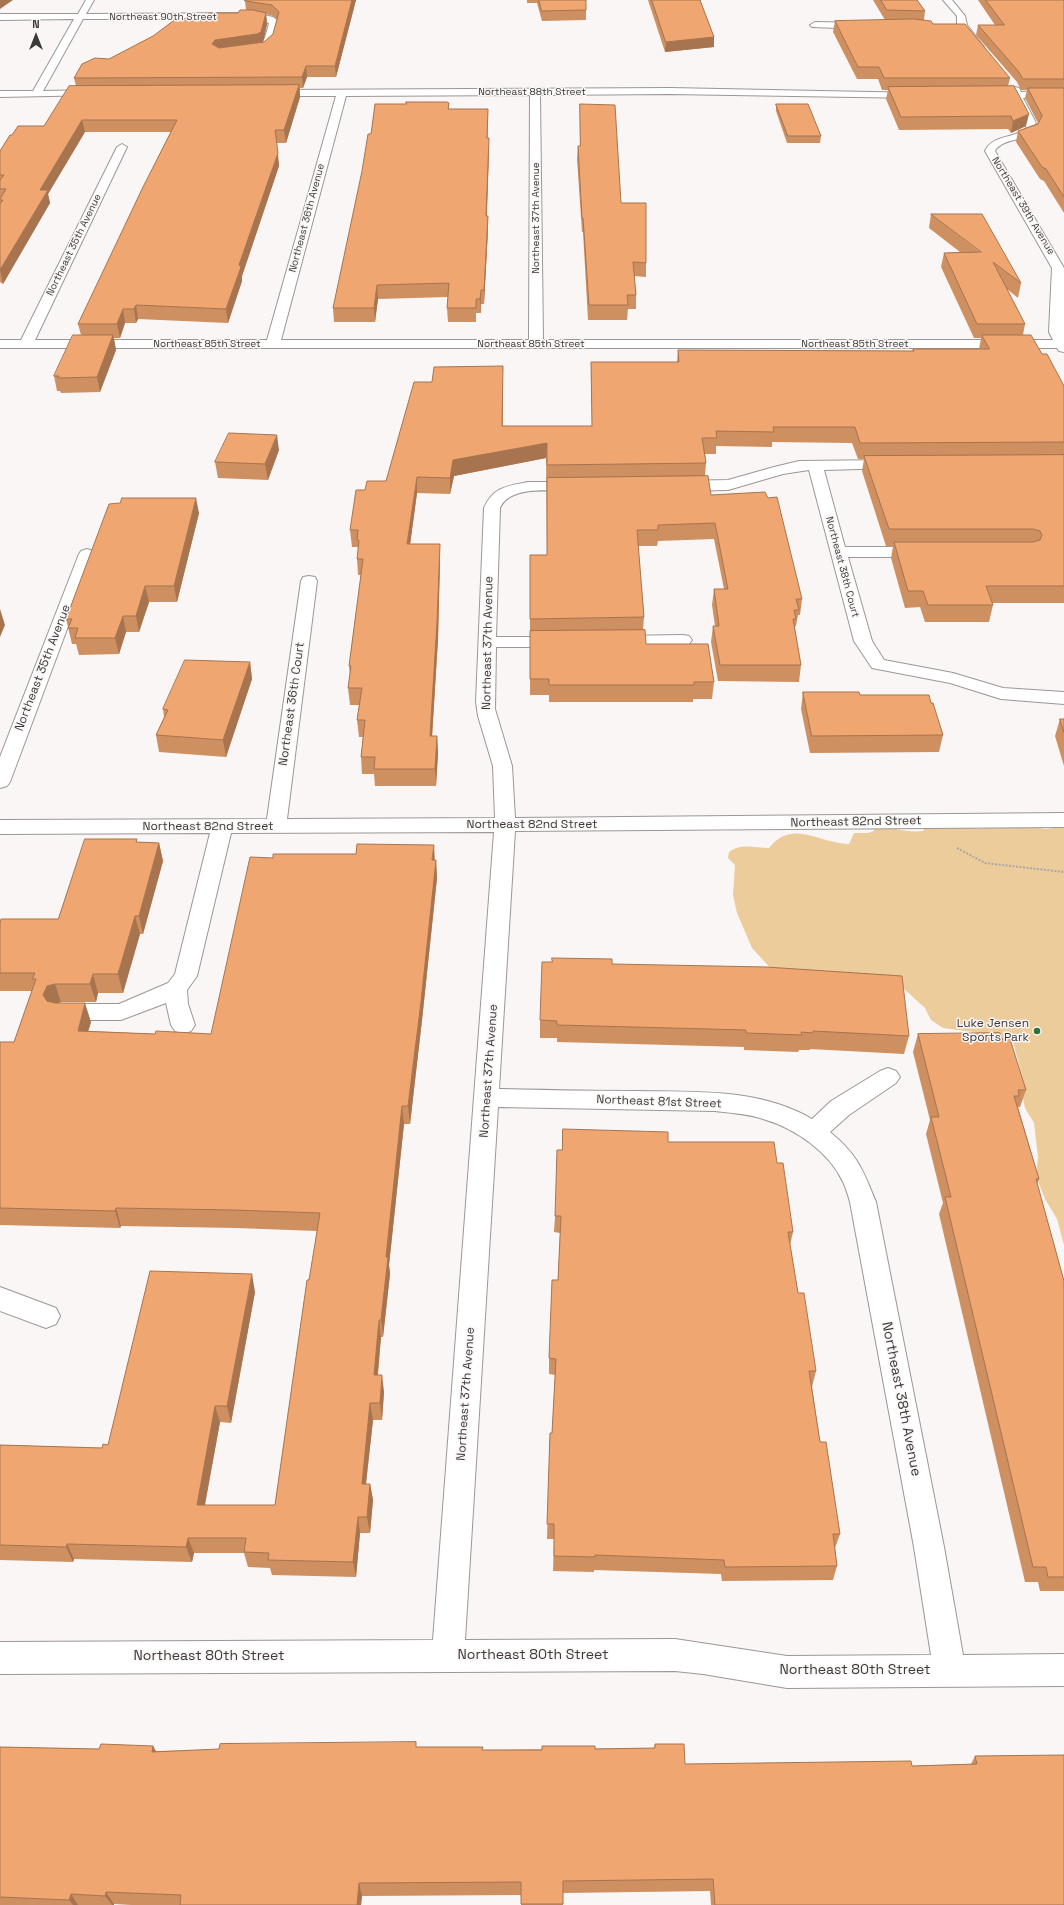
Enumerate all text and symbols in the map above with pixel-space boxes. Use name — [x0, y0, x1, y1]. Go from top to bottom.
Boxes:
street label: Northeast 90th Street — [109, 11, 217, 23]
north arrow — [16, 16, 56, 56]
text: N — [32, 17, 40, 31]
street label: Northeast 88th Street — [478, 86, 586, 98]
street label: Northeast 39th Avenue — [989, 155, 1057, 257]
street label: Northeast 36th Avenue — [287, 162, 327, 274]
street label: Northeast 37th Avenue — [530, 162, 542, 274]
street label: Northeast 35th Avenue — [44, 192, 104, 298]
street label: Northeast 85th Street — [153, 338, 261, 350]
street label: Northeast 85th Street — [477, 338, 585, 350]
street label: Northeast 85th Street — [801, 338, 909, 350]
street label: Northeast 38th Court — [823, 515, 861, 619]
street label: Northeast 37th Avenue — [480, 576, 496, 710]
street label: Northeast 35th Avenue — [12, 603, 74, 733]
street label: Northeast 36th Court — [276, 641, 308, 767]
street label: Northeast 82nd Street — [790, 814, 922, 830]
street label: Northeast 82nd Street — [466, 818, 598, 832]
street label: Northeast 82nd Street — [142, 820, 274, 834]
street label: Northeast 37th Avenue — [477, 1004, 501, 1138]
place label: Luke Jensen Sports Park — [957, 1017, 1029, 1045]
marker: Luke Jensen Sports Park — [1032, 1026, 1042, 1036]
street label: Northeast 81st Street — [596, 1093, 722, 1111]
street label: Northeast 38th Avenue — [878, 1320, 924, 1478]
street label: Northeast 37th Avenue — [454, 1327, 478, 1461]
street label: Northeast 80th Street — [458, 1647, 608, 1663]
street label: Northeast 80th Street — [134, 1648, 284, 1664]
street label: Northeast 80th Street — [780, 1662, 930, 1678]

